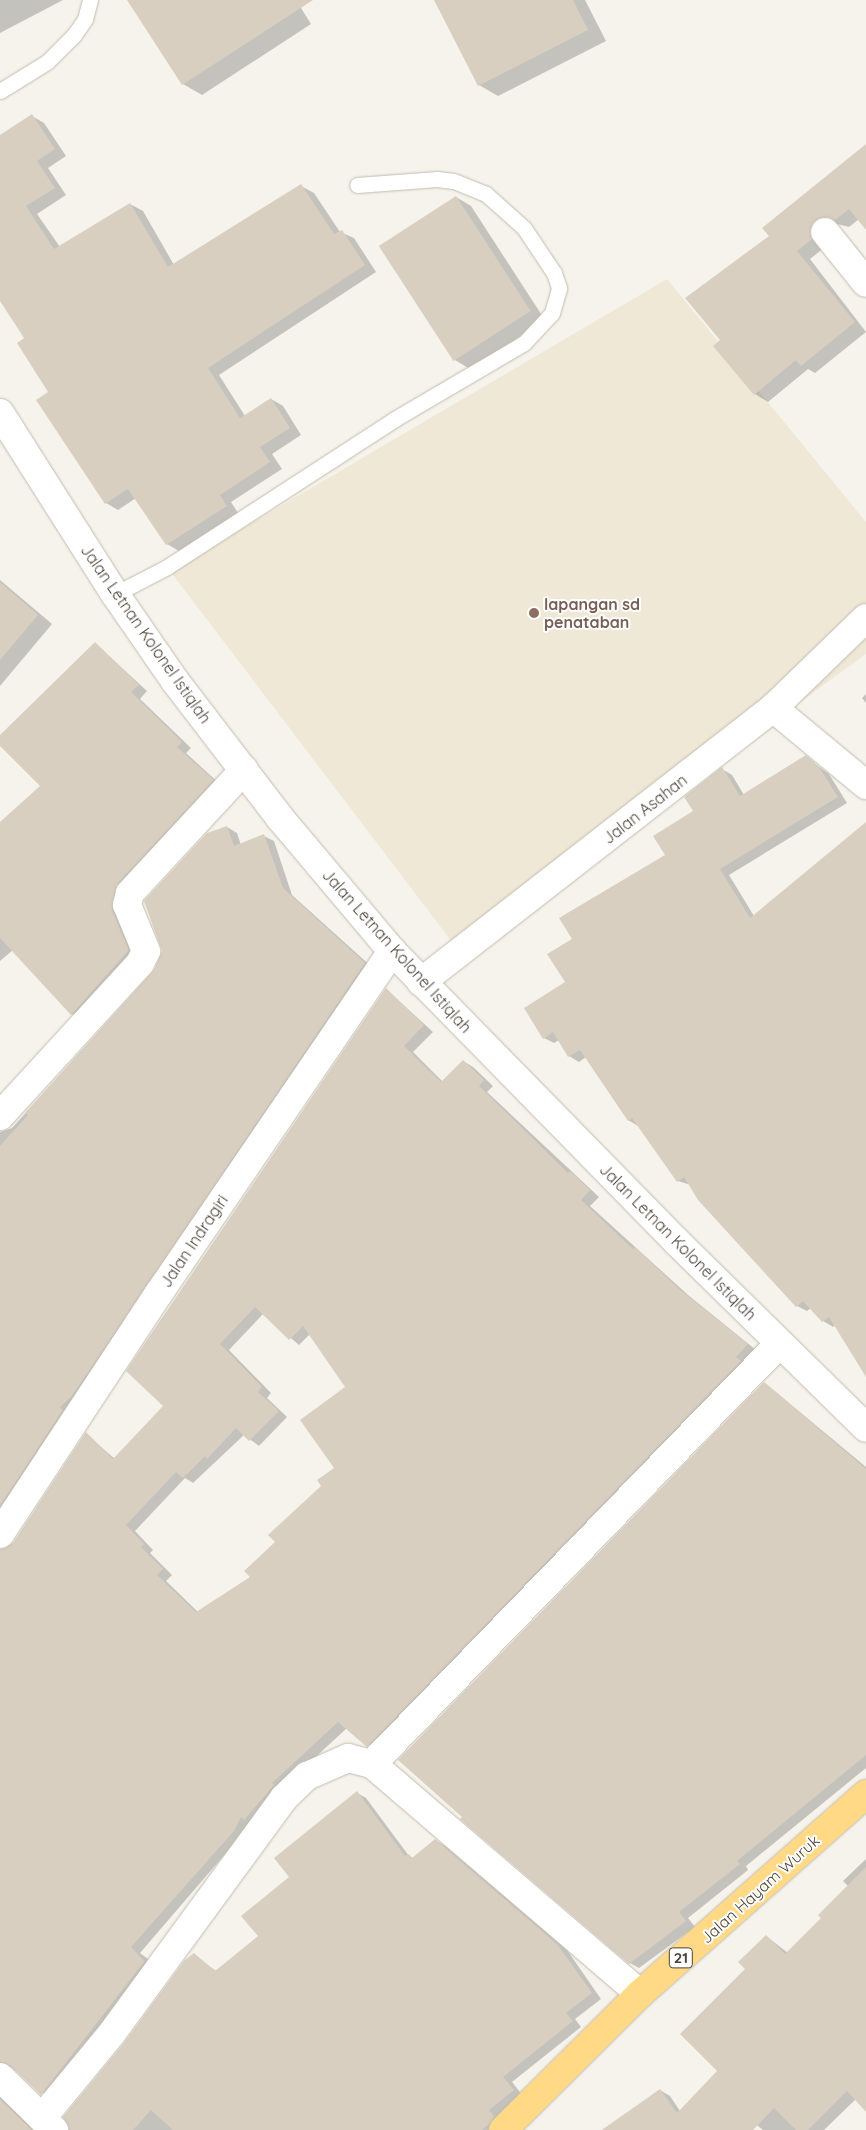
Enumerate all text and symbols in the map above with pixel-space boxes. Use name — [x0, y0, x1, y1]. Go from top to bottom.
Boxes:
street label: Jalan Letnan Kolonel Istiqlah — [77, 541, 215, 727]
place label: lapangan sd penataban — [544, 594, 640, 632]
marker: lapangan sd penataban — [528, 607, 540, 619]
street label: Jalan Asahan — [599, 770, 691, 848]
street label: Jalan Letnan Kolonel Istiqlah — [318, 865, 476, 1037]
street label: Jalan Letnan Kolonel Istiqlah — [596, 1160, 760, 1324]
street label: Jalan Indragiri — [156, 1191, 232, 1291]
street label: Jalan Hayam Wuruk — [697, 1831, 823, 1947]
road number: 21 — [668, 1946, 694, 1970]

